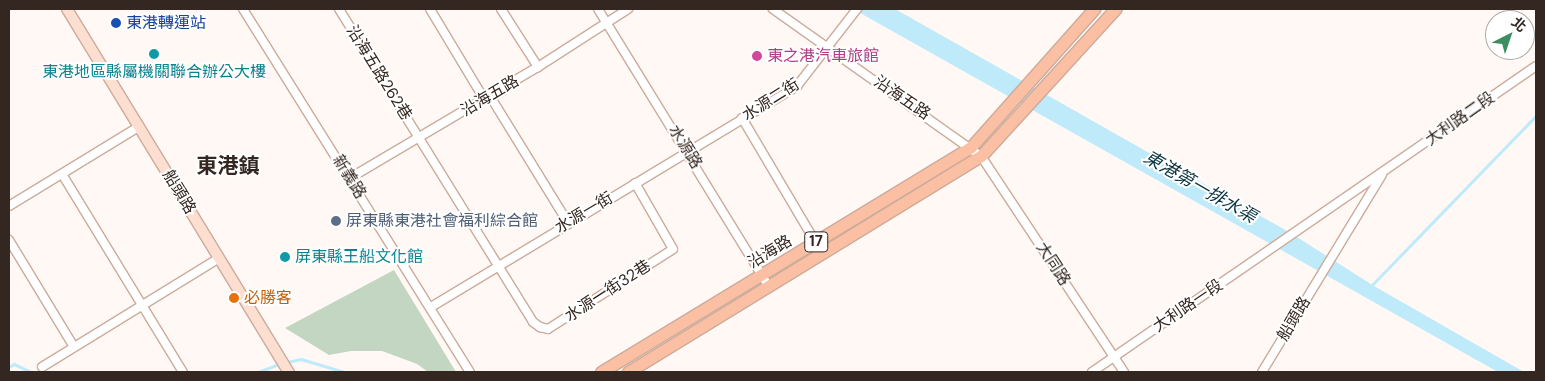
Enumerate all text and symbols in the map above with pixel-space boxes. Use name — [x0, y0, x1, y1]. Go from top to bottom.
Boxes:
north arrow — [1485, 10, 1535, 60]
place label: 東港轉運站 — [126, 13, 206, 33]
text: 北 — [1508, 13, 1530, 36]
marker: 東港轉運站 — [110, 17, 122, 29]
street label: 沿海五路262巷 — [342, 22, 416, 124]
place label: 東之港汽車旅館 — [767, 46, 879, 66]
marker: 東港地區縣屬機關聯合辦公大樓 — [148, 48, 160, 60]
marker: 東之港汽車旅館 — [751, 50, 763, 62]
place label: 東港地區縣屬機關聯合辦公大樓 — [42, 62, 266, 82]
street label: 沿海五路 — [458, 71, 522, 121]
street label: 沿海五路 — [870, 72, 934, 124]
street label: 水源二街 — [739, 75, 803, 125]
street label: 大利路二段 — [1422, 88, 1498, 150]
street label: 水源路 — [664, 122, 706, 172]
water label: 東港第一排水渠 — [1140, 146, 1260, 228]
street label: 新義路 — [328, 152, 370, 202]
district label: 東港鎮 — [197, 153, 259, 179]
street label: 船頭路 — [158, 166, 200, 218]
street label: 水源一街 — [552, 188, 616, 238]
place label: 屏東縣東港社會福利綜合館 — [346, 211, 538, 231]
marker: 屏東縣東港社會福利綜合館 — [330, 215, 342, 227]
road number: 17 — [804, 230, 828, 254]
street label: 沿海路 — [744, 231, 796, 273]
street label: 大同路 — [1032, 239, 1074, 289]
place label: 屏東縣王船文化館 — [295, 247, 423, 267]
marker: 屏東縣王船文化館 — [279, 251, 291, 263]
street label: 水源一街32巷 — [561, 256, 655, 326]
street label: 大利路一段 — [1149, 276, 1227, 336]
place label: 必勝客 — [244, 288, 292, 308]
marker: 必勝客 — [228, 292, 240, 304]
street label: 船頭路 — [1273, 293, 1315, 345]

